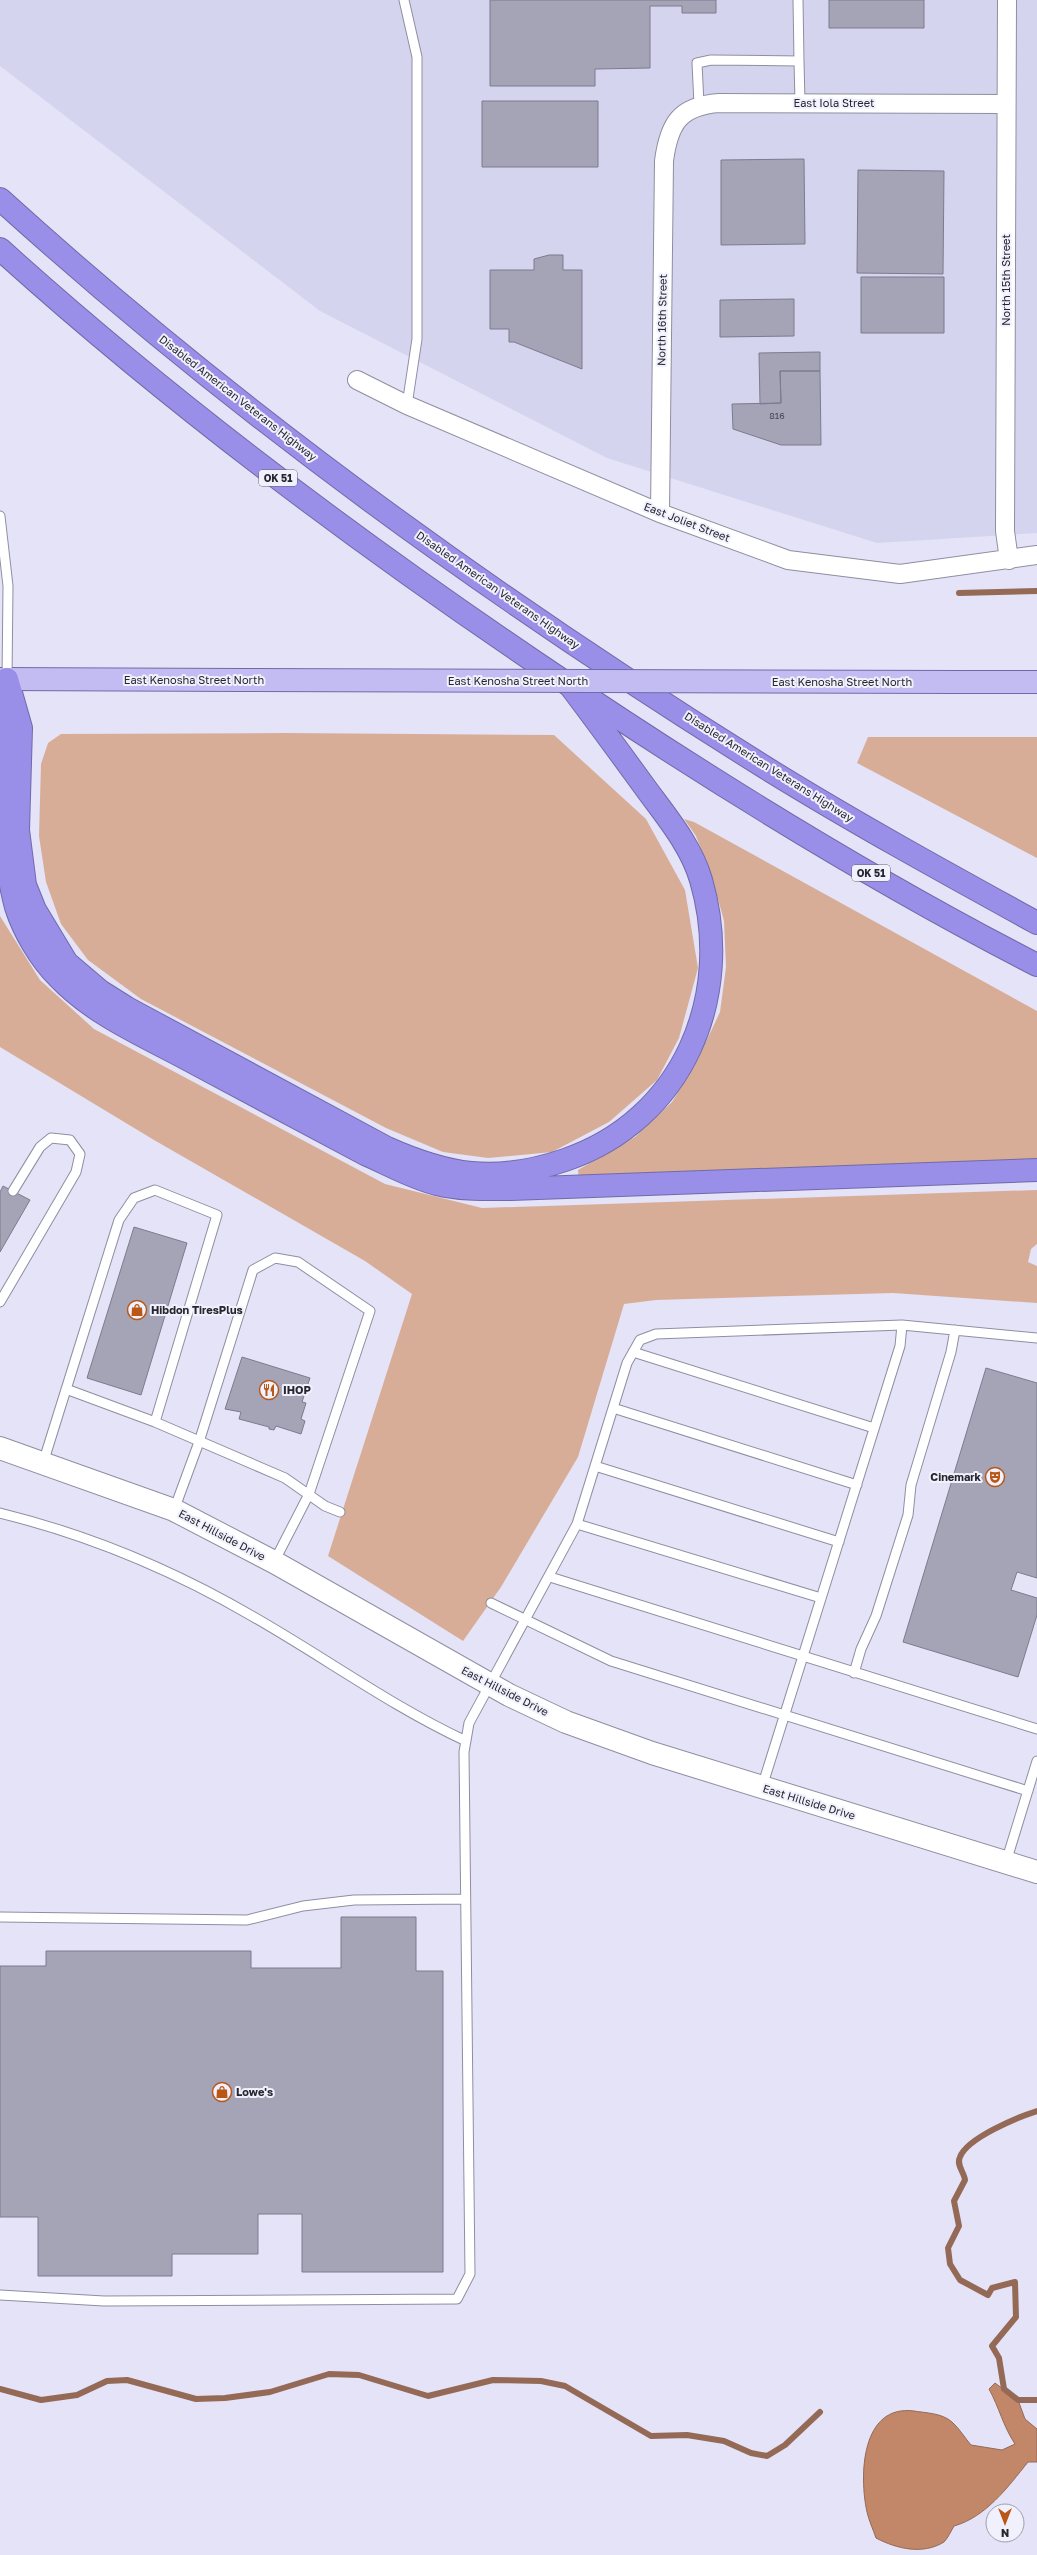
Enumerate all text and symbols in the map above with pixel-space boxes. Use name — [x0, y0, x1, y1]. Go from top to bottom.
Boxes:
street label: East Iola Street — [794, 96, 874, 109]
street label: North 15th Street — [999, 234, 1012, 326]
street label: North 16th Street — [654, 274, 669, 366]
street label: Disabled American Veterans Highway — [157, 332, 320, 463]
house number: 816 — [769, 410, 785, 421]
road number: OK 51 — [259, 470, 297, 486]
street label: East Joliet Street — [642, 499, 732, 544]
street label: Disabled American Veterans Highway — [414, 528, 582, 651]
street label: East Kenosha Street North — [124, 673, 264, 686]
street label: East Kenosha Street North — [448, 674, 588, 687]
street label: East Kenosha Street North — [772, 675, 912, 688]
street label: Disabled American Veterans Highway — [683, 709, 856, 824]
road number: OK 51 — [852, 865, 890, 881]
shop icon: Hibdon TiresPlus — [126, 1299, 148, 1321]
place label: Hibdon TiresPlus — [151, 1303, 243, 1316]
restaurant icon: IHOP — [258, 1379, 280, 1401]
place label: IHOP — [283, 1383, 312, 1396]
theatre icon: Cinemark — [984, 1466, 1006, 1488]
place label: Cinemark — [930, 1470, 982, 1483]
street label: East Hillside Drive — [177, 1506, 268, 1563]
street label: East Hillside Drive — [459, 1663, 551, 1718]
street label: East Hillside Drive — [761, 1781, 857, 1822]
shop icon: Lowe's — [211, 2081, 233, 2103]
place label: Lowe's — [236, 2085, 273, 2098]
north arrow — [985, 2503, 1025, 2543]
text: N — [1001, 2527, 1009, 2540]

